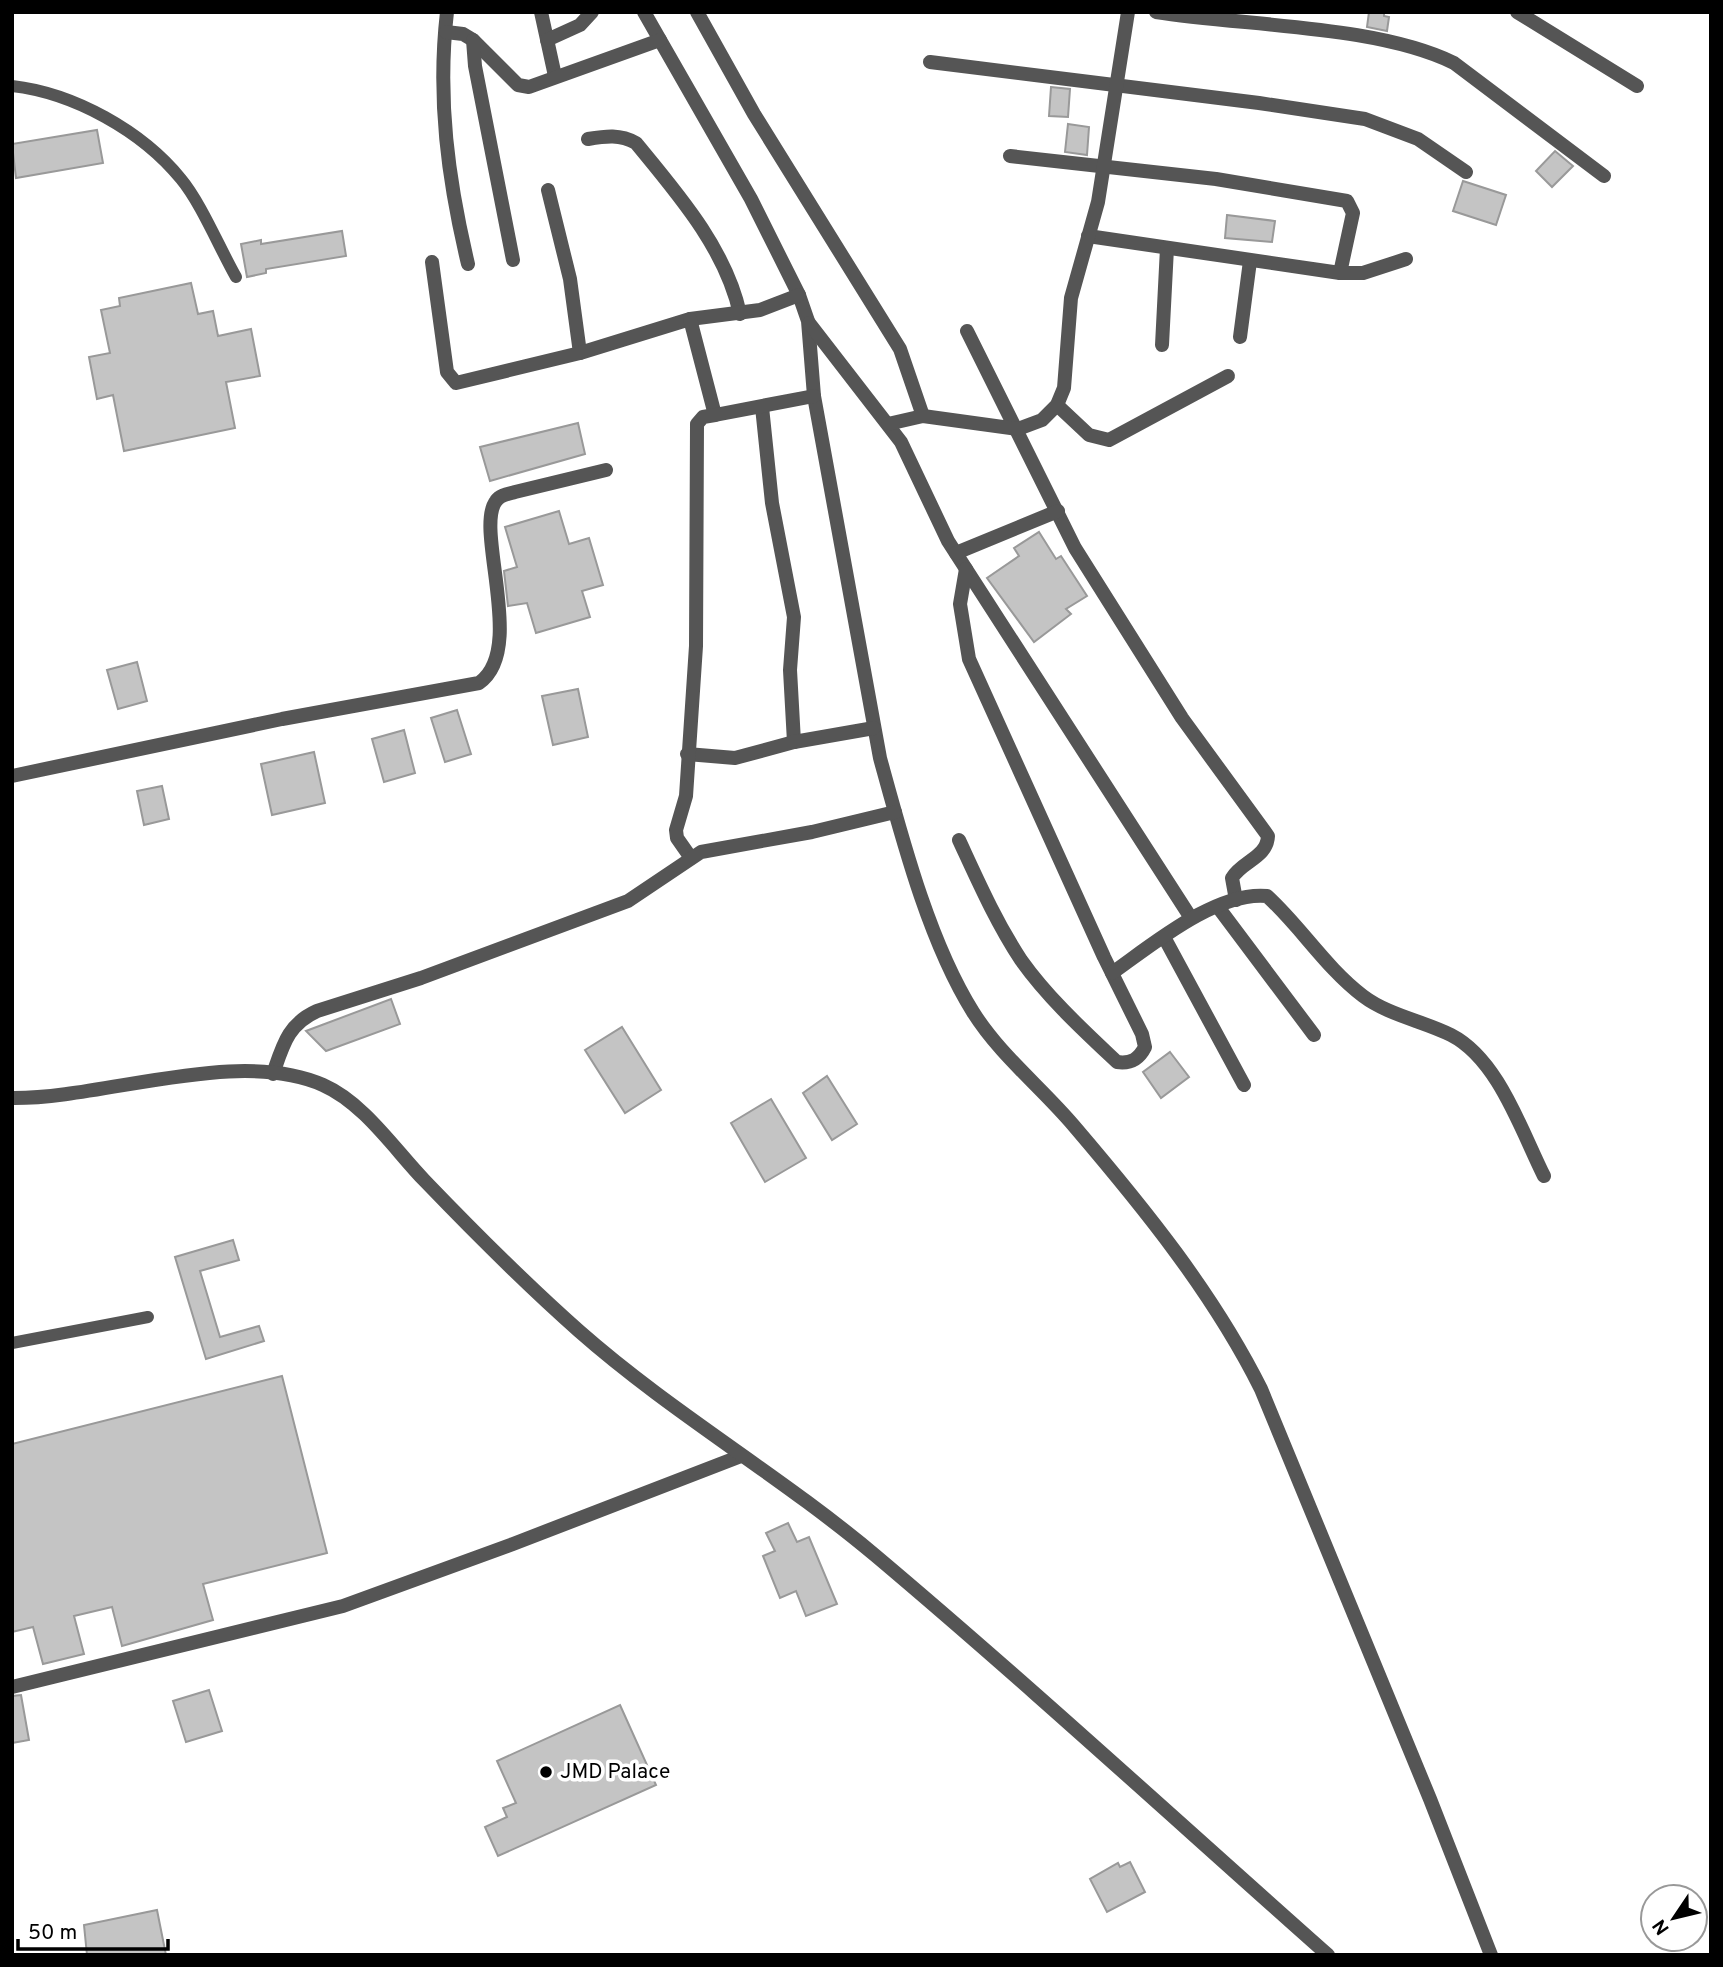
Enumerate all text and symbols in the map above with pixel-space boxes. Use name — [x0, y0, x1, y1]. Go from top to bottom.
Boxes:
place label: JMD Palace — [560, 1759, 670, 1786]
marker: JMD Palace — [538, 1764, 554, 1780]
north arrow — [1639, 1883, 1709, 1953]
scale bar — [18, 1908, 168, 1952]
text: N — [1648, 1914, 1675, 1939]
text: 50 m — [28, 1920, 77, 1947]

